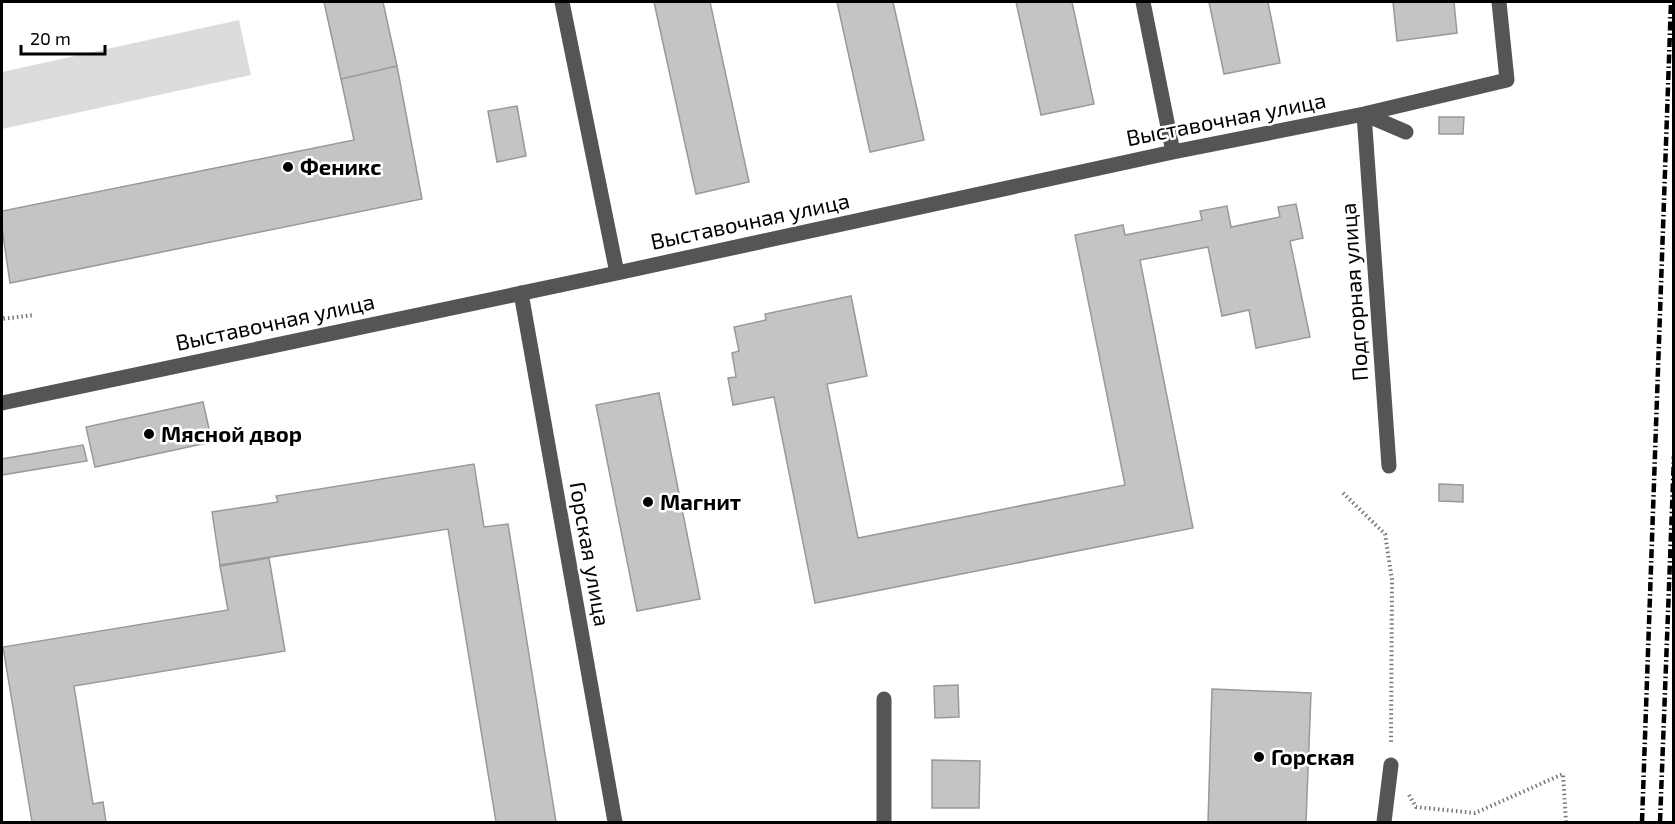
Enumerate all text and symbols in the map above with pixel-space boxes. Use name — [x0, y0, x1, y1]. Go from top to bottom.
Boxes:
scale bar — [21, 18, 105, 56]
text: 20 m — [30, 27, 71, 49]
street label: Выставочная улица — [1124, 86, 1328, 151]
place label: Феникс — [300, 153, 381, 179]
marker: Феникс — [281, 160, 295, 174]
street label: Выставочная улица — [648, 186, 852, 255]
street label: Подгорная улица — [1334, 202, 1373, 382]
street label: Выставочная улица — [173, 287, 377, 356]
place label: Мясной двор — [161, 420, 302, 446]
marker: Мясной двор — [142, 427, 156, 441]
street label: Горская улица — [564, 479, 616, 628]
place label: Магнит — [660, 488, 741, 514]
marker: Магнит — [641, 495, 655, 509]
place label: Горская — [1271, 743, 1355, 769]
marker: Горская — [1252, 750, 1266, 764]

